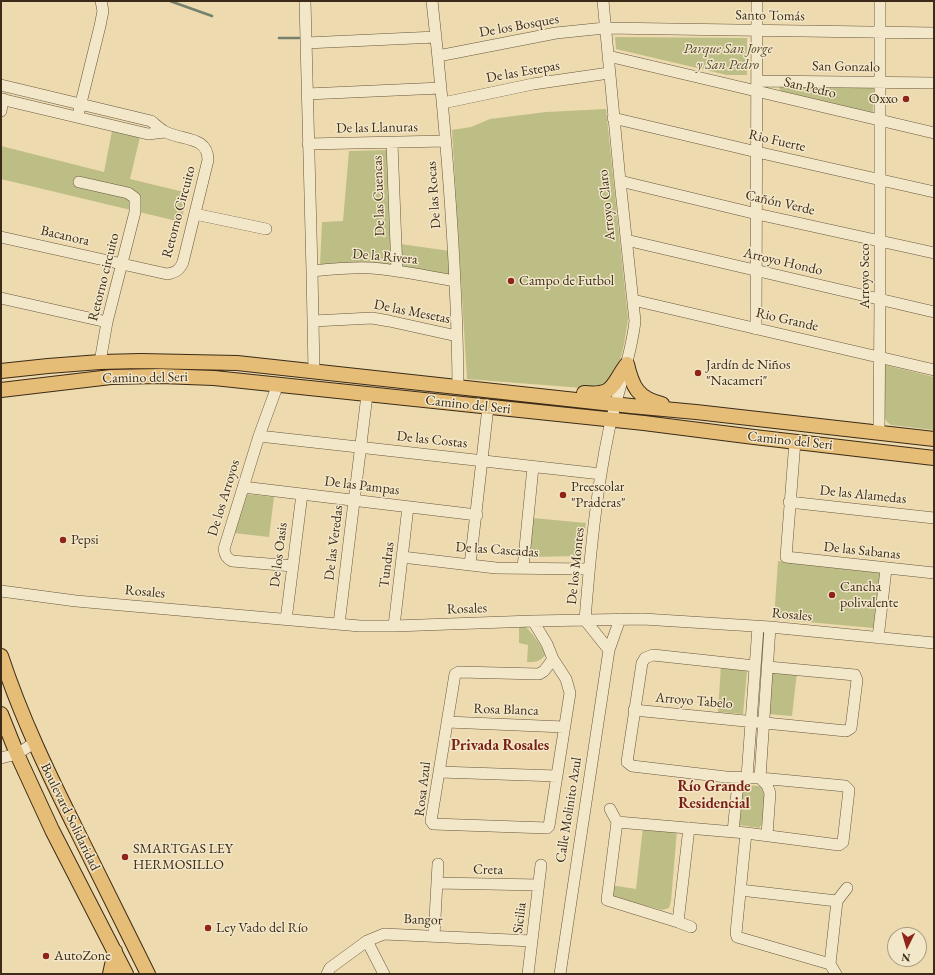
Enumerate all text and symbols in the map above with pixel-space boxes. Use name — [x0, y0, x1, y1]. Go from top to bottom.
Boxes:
street label: Santo Tomás — [735, 7, 805, 25]
street label: De los Bosques — [478, 11, 560, 41]
park label: Parque San Jorge y San Pedro — [684, 41, 772, 74]
street label: De las Estepas — [485, 57, 561, 87]
street label: San Gonzalo — [812, 58, 880, 76]
street label: San Pedro — [782, 74, 838, 102]
place label: Oxxo — [869, 91, 898, 107]
marker: Oxxo — [901, 94, 911, 104]
street label: De las Llanuras — [336, 119, 418, 137]
street label: Rio Fuerte — [747, 126, 807, 156]
street label: De las Cuencas — [369, 155, 389, 237]
street label: De las Rocas — [423, 161, 445, 229]
street label: Retorno Circuito — [159, 164, 199, 260]
street label: Arroyo Claro — [595, 169, 619, 241]
street label: Cañón Verde — [744, 187, 816, 219]
street label: Bacanora — [39, 222, 91, 250]
street label: Retorno circuito — [85, 231, 123, 323]
street label: Arroyo Seco — [857, 243, 873, 309]
street label: Arroyo Hondo — [742, 245, 824, 279]
street label: De la Rivera — [352, 246, 418, 268]
place label: Campo de Futbol — [519, 273, 614, 289]
marker: Campo de Futbol — [506, 276, 516, 286]
street label: De las Mesetas — [372, 296, 452, 328]
street label: Rio Grande — [754, 305, 820, 335]
place label: Jardín de Niños "Nacameri" — [706, 357, 790, 390]
marker: Jardín de Niños "Nacameri" — [693, 368, 703, 378]
street label: Camino del Seri — [102, 369, 188, 387]
street label: Camino del Seri — [424, 392, 512, 418]
street label: De las Costas — [396, 428, 468, 452]
street label: Camino del Seri — [746, 428, 834, 454]
street label: De los Arroyos — [204, 458, 244, 538]
street label: De las Pampas — [323, 473, 401, 499]
place label: Preescolar "Praderas" — [571, 479, 626, 512]
street label: De las Alamedas — [819, 482, 907, 508]
marker: Preescolar "Praderas" — [558, 490, 568, 500]
street label: De las Veredas — [321, 504, 347, 582]
street label: De los Oasis — [267, 522, 291, 588]
street label: De los Montes — [564, 527, 588, 605]
place label: Pepsi — [71, 532, 99, 548]
marker: Pepsi — [58, 535, 68, 545]
street label: De las Cascadas — [455, 539, 539, 561]
street label: De las Sabanas — [823, 539, 901, 563]
street label: Tundras — [376, 541, 398, 589]
place label: Cancha polivalente — [840, 579, 898, 612]
street label: Rosales — [124, 582, 166, 602]
marker: Cancha polivalente — [827, 590, 837, 600]
street label: Rosales — [447, 600, 487, 618]
street label: Rosales — [771, 605, 813, 625]
street label: Arroyo Tabelo — [655, 689, 733, 713]
street label: Rosa Blanca — [473, 700, 539, 720]
district label: Privada Rosales — [451, 737, 549, 755]
street label: Calle Molinito Azul — [552, 756, 586, 864]
street label: Boulevard Solidaridad — [37, 760, 103, 874]
street label: Rosa Azul — [411, 761, 435, 817]
district label: Río Grande Residencial — [677, 778, 751, 813]
place label: SMARTGAS LEY HERMOSILLO — [133, 841, 233, 874]
marker: SMARTGAS LEY HERMOSILLO — [120, 852, 130, 862]
street label: Creta — [473, 861, 503, 879]
street label: Sicilia — [510, 901, 530, 935]
street label: Bangor — [403, 911, 443, 929]
place label: Ley Vado del Río — [216, 920, 308, 936]
marker: Ley Vado del Río — [203, 923, 213, 933]
north arrow — [887, 927, 927, 967]
place label: AutoZone — [54, 948, 111, 964]
marker: AutoZone — [41, 951, 51, 961]
text: N — [901, 951, 911, 965]

